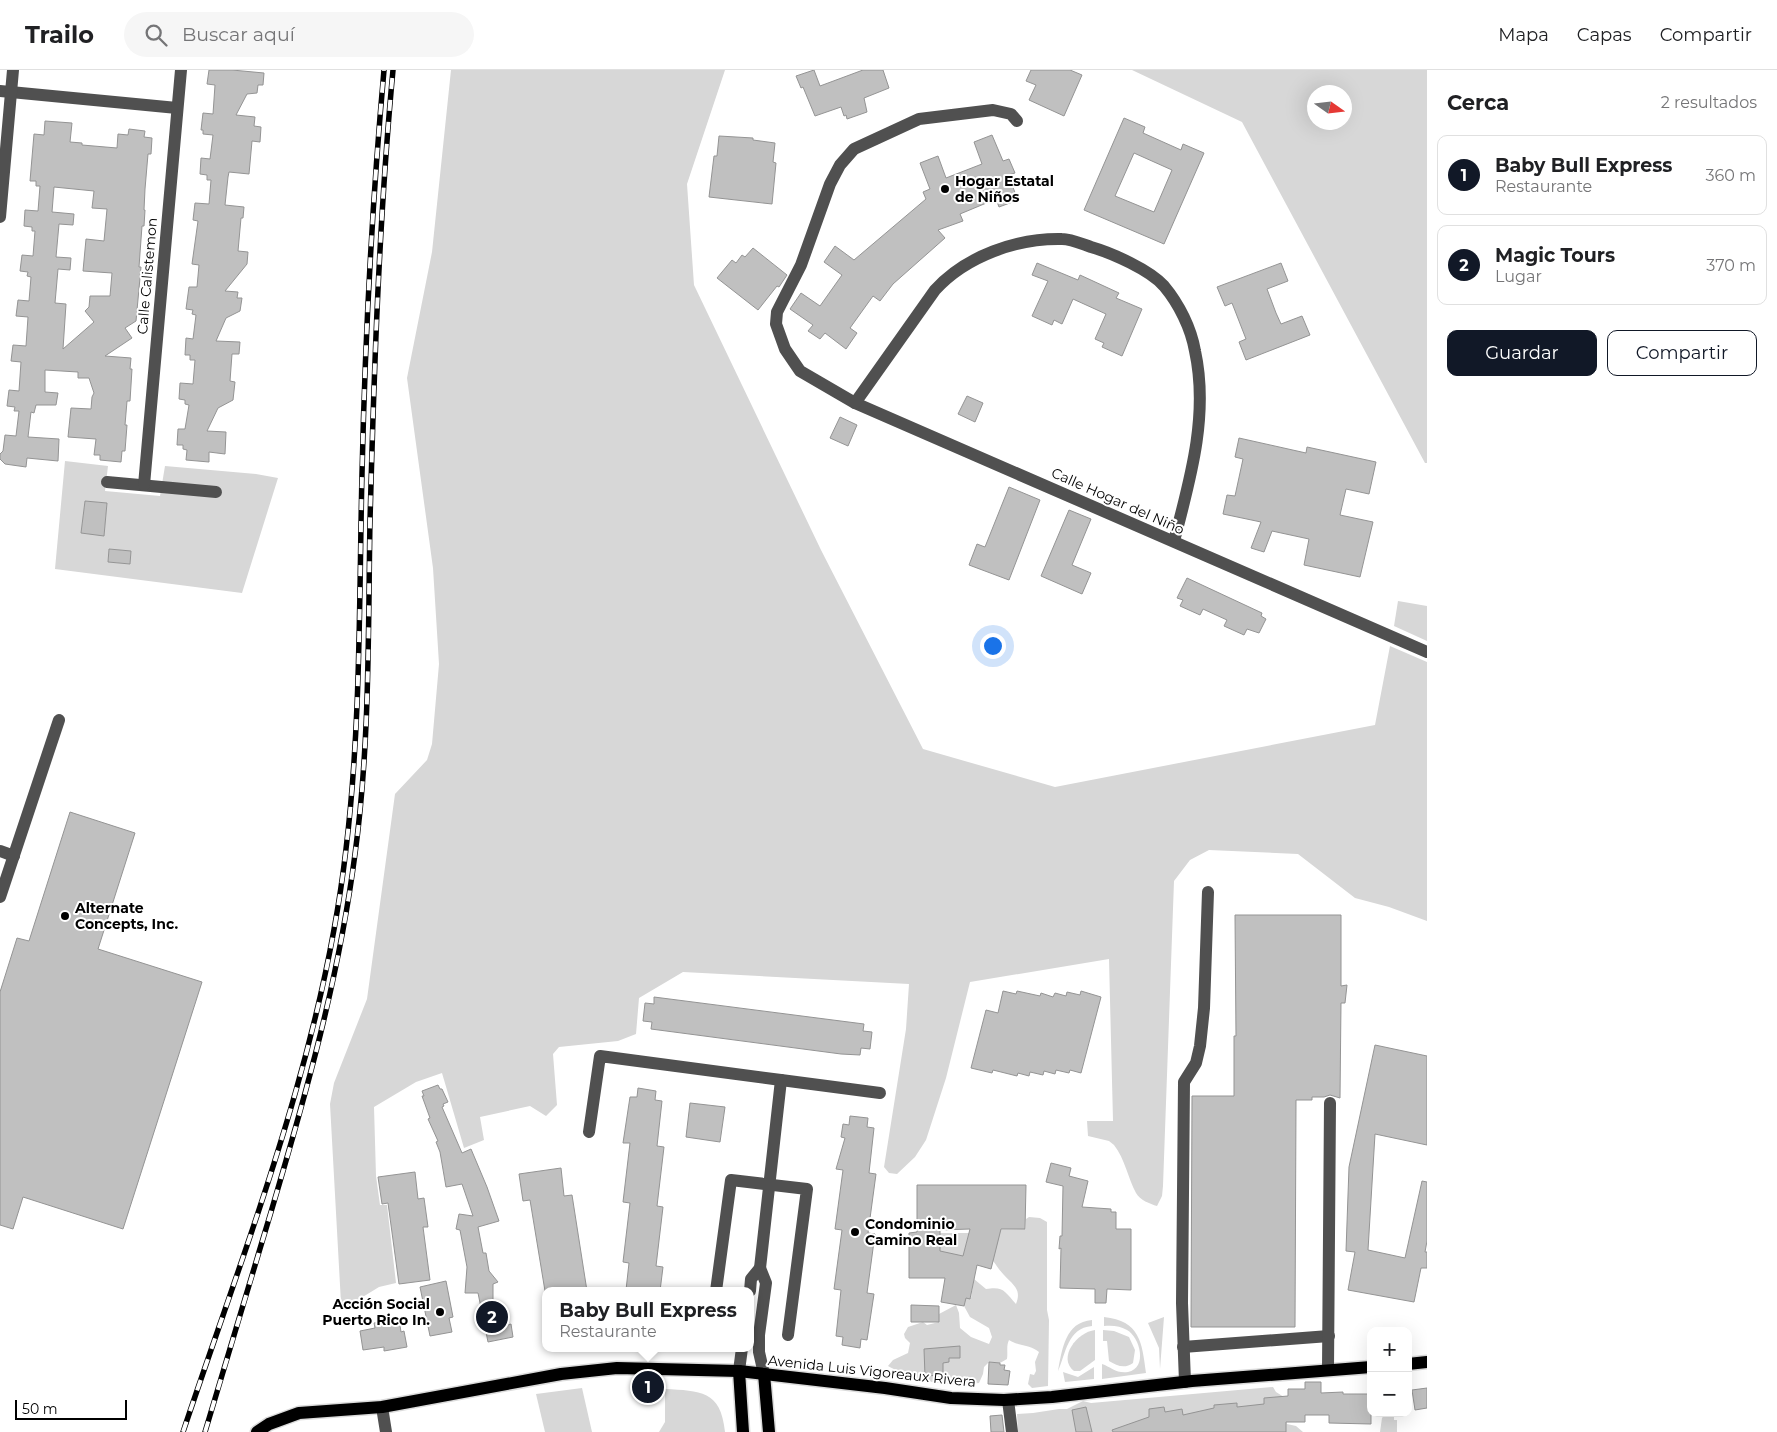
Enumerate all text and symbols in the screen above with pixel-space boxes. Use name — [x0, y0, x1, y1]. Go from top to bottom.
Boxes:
search box — [124, 12, 474, 57]
text: Trailo — [25, 20, 94, 49]
icon: search — [142, 21, 170, 49]
text: Buscar aquí — [182, 23, 295, 46]
text: Mapa — [1498, 24, 1549, 46]
text: Capas — [1577, 24, 1632, 46]
text: Compartir — [1660, 24, 1752, 46]
north arrow — [1307, 85, 1352, 130]
text: Cerca — [1447, 90, 1509, 115]
text: 2 resultados — [1661, 93, 1757, 112]
text: Baby Bull Express — [1495, 154, 1672, 177]
text: 1 — [1461, 166, 1467, 185]
text: 360 m — [1705, 166, 1756, 185]
place label: Hogar Estatal de Niños — [955, 172, 1054, 206]
text: Restaurante — [1495, 177, 1592, 196]
marker: Hogar Estatal de Niños — [939, 183, 951, 195]
street label: Calle Calistemon — [133, 217, 161, 335]
text: Magic Tours — [1495, 244, 1615, 267]
text: 2 — [1459, 256, 1469, 275]
text: 370 m — [1706, 256, 1756, 275]
text: Lugar — [1495, 267, 1542, 286]
button: Guardar — [1447, 330, 1597, 376]
button: Compartir — [1607, 330, 1757, 376]
street label: Calle Hogar del Niño — [1049, 464, 1188, 539]
your location — [980, 633, 1006, 659]
place label: Alternate Concepts, Inc. — [74, 899, 178, 933]
marker: Alternate Concepts, Inc. — [59, 910, 71, 922]
place label: Condominio Camino Real — [865, 1215, 957, 1249]
marker: Condominio Camino Real — [849, 1226, 861, 1238]
popup — [542, 1287, 754, 1352]
place label: Acción Social Puerto Rico In. — [322, 1295, 430, 1329]
pin: 2 — [476, 1298, 508, 1336]
text: Baby Bull Express — [559, 1299, 737, 1322]
marker: Acción Social Puerto Rico In. — [434, 1306, 446, 1318]
text: Restaurante — [559, 1322, 657, 1341]
map controls — [1367, 1327, 1412, 1417]
button: + — [1367, 1327, 1412, 1372]
street label: Avenida Luis Vigoreaux Rivera — [767, 1351, 977, 1391]
pin: 1 — [632, 1368, 664, 1406]
button: − — [1367, 1372, 1412, 1417]
scale bar — [15, 1397, 128, 1420]
text: 50 m — [22, 1400, 58, 1418]

